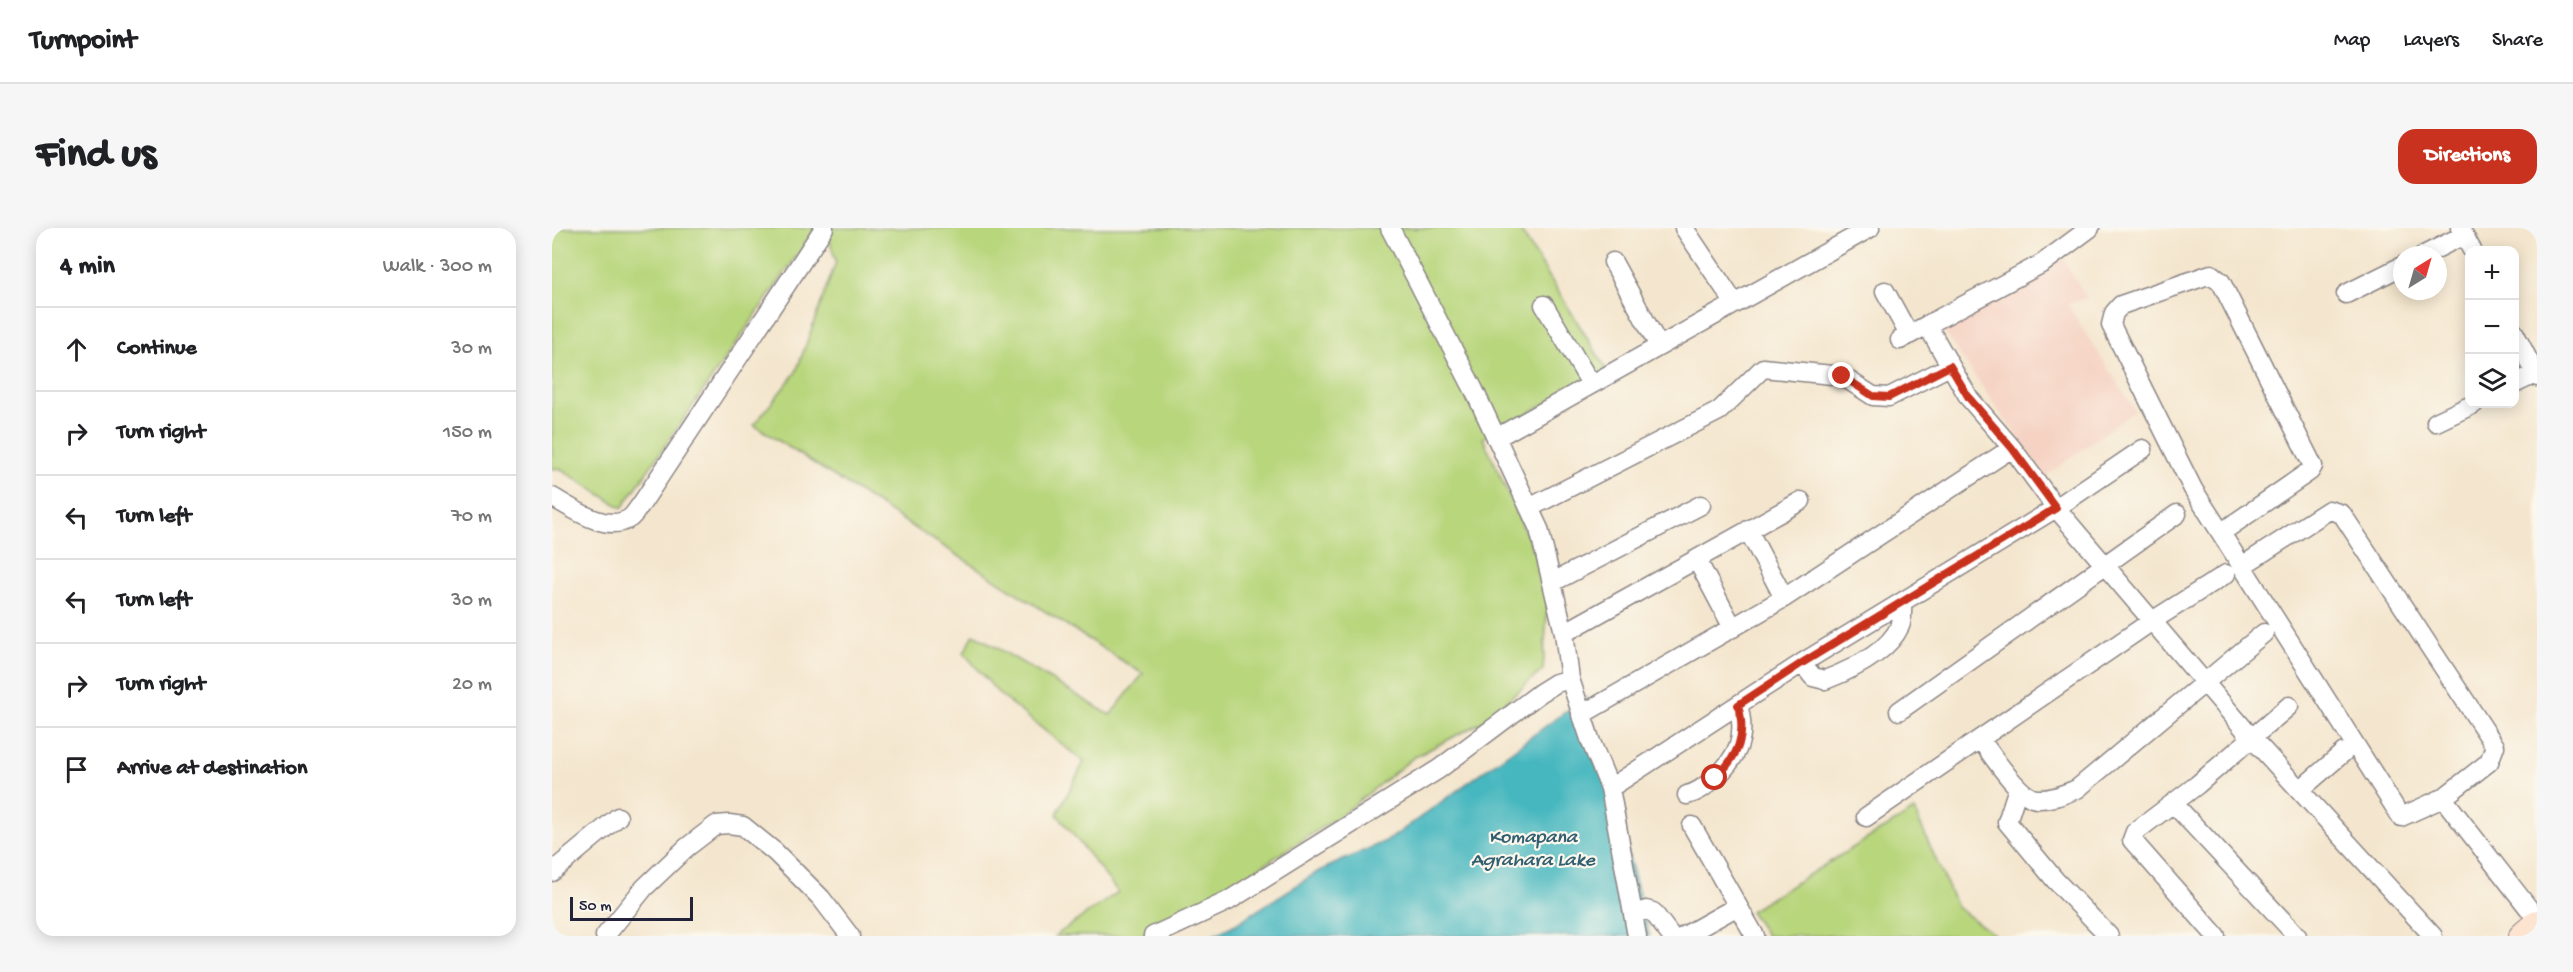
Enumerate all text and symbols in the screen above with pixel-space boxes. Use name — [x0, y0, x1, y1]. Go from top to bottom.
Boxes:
text: Turnpoint — [30, 25, 136, 58]
text: Map — [2334, 29, 2370, 54]
text: Layers — [2403, 29, 2459, 54]
text: Share — [2492, 29, 2543, 54]
button: Directions — [2398, 129, 2537, 184]
text: Find us — [36, 132, 156, 181]
north arrow — [2393, 246, 2447, 300]
map controls — [2465, 246, 2519, 408]
button: + — [2465, 246, 2519, 300]
text: 4 min — [60, 252, 115, 283]
text: Walk · 300 m — [383, 256, 492, 279]
button: − — [2465, 300, 2519, 354]
icon: ahead — [60, 333, 93, 366]
text: Continue — [117, 336, 197, 362]
text: 30 m — [451, 338, 492, 361]
button: layers — [2465, 354, 2519, 408]
route end — [1828, 362, 1854, 388]
icon: right — [60, 417, 93, 450]
text: Turn right — [117, 420, 205, 446]
text: 150 m — [443, 422, 492, 445]
icon: left — [60, 501, 93, 534]
text: Turn left — [117, 504, 191, 530]
text: 70 m — [451, 506, 492, 529]
icon: left — [60, 585, 93, 618]
text: Turn left — [117, 588, 191, 614]
text: 30 m — [451, 590, 492, 613]
icon: right — [60, 669, 93, 702]
text: Turn right — [117, 672, 205, 698]
text: 20 m — [452, 674, 492, 697]
icon: arrive — [60, 753, 93, 786]
text: Arrive at destination — [117, 756, 307, 782]
route start — [1701, 764, 1727, 790]
water label: Komapana Agrahara Lake — [1471, 827, 1596, 873]
scale bar — [570, 894, 693, 922]
text: 50 m — [579, 898, 612, 917]

